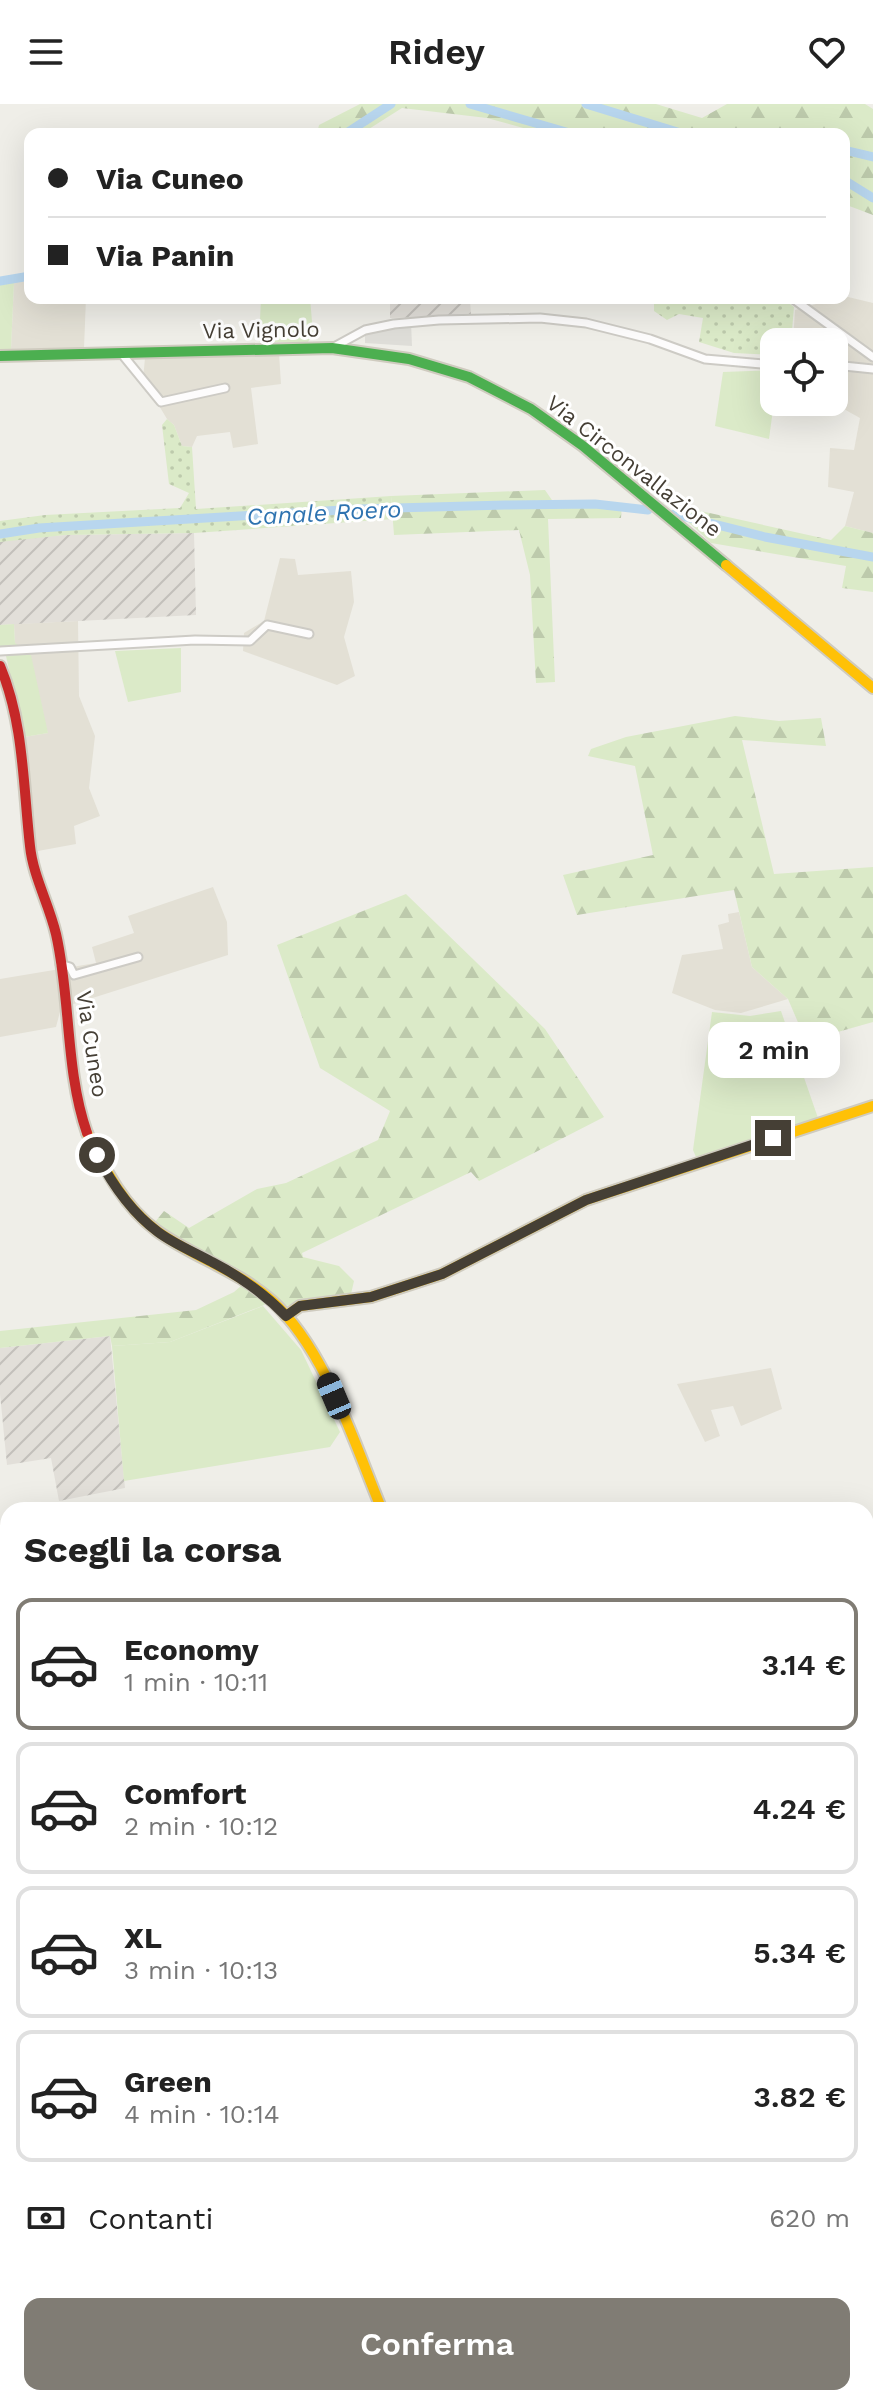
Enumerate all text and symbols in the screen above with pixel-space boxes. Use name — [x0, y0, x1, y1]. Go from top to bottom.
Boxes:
icon: menu — [24, 30, 68, 74]
icon: heart — [805, 30, 849, 74]
text: Ridey — [388, 31, 485, 73]
text: Via Cuneo — [96, 161, 244, 196]
text: Via Panin — [96, 238, 234, 273]
street label: Via Vignolo — [202, 316, 320, 344]
map controls — [760, 328, 848, 416]
button: locate — [760, 328, 848, 416]
street label: Via Circonvallazione — [542, 390, 726, 542]
water label: Canale Roero — [246, 495, 402, 531]
street label: Via Cuneo — [71, 989, 113, 1099]
callout: 2 min — [707, 1022, 839, 1078]
text: 2 min — [738, 1035, 810, 1065]
route end — [755, 1120, 791, 1156]
route start — [79, 1137, 115, 1173]
car — [314, 1369, 354, 1423]
text: Scegli la corsa — [24, 1529, 281, 1571]
icon: car — [28, 1628, 100, 1700]
text: Economy — [124, 1632, 259, 1667]
text: 3.14 € — [761, 1647, 846, 1682]
text: 1 min · 10:11 — [124, 1667, 268, 1697]
icon: car — [28, 1772, 100, 1844]
text: Comfort — [124, 1776, 246, 1811]
text: 4.24 € — [752, 1791, 846, 1826]
text: 2 min · 10:12 — [124, 1811, 278, 1841]
icon: car — [28, 1916, 100, 1988]
text: XL — [124, 1920, 162, 1955]
text: 5.34 € — [753, 1935, 846, 1970]
text: 3 min · 10:13 — [124, 1955, 278, 1985]
icon: car — [28, 2060, 100, 2132]
text: Green — [124, 2064, 212, 2099]
text: 3.82 € — [753, 2079, 846, 2114]
text: 4 min · 10:14 — [124, 2099, 280, 2129]
icon: cash — [24, 2196, 68, 2240]
text: Contanti — [88, 2201, 213, 2236]
text: 620 m — [769, 2203, 850, 2233]
button: Conferma — [24, 2298, 850, 2390]

